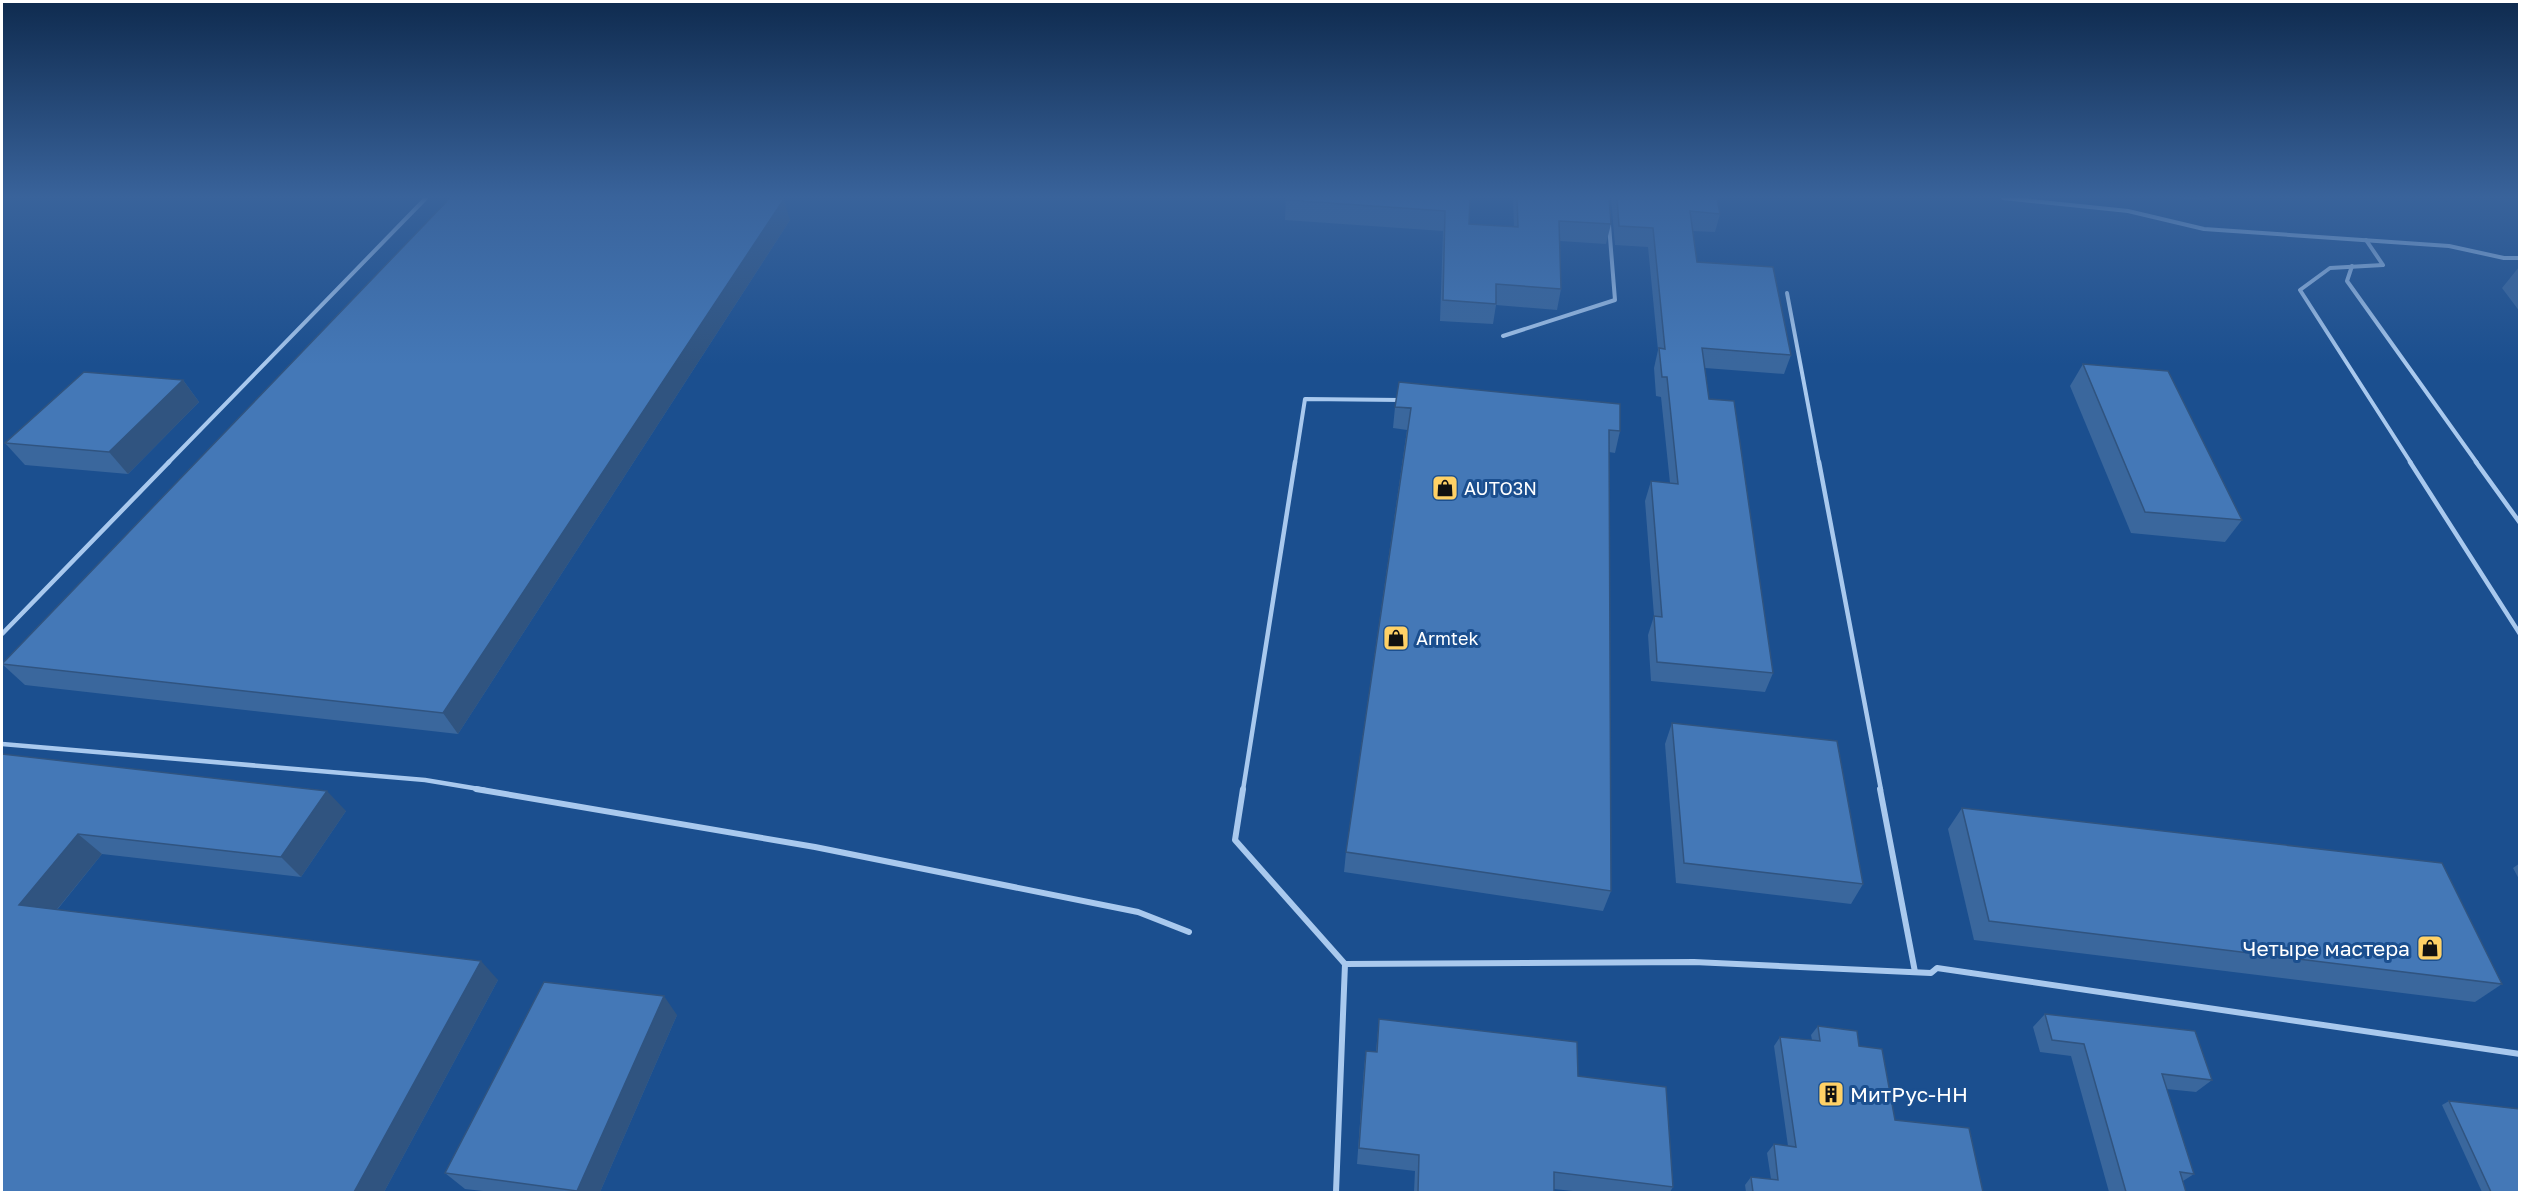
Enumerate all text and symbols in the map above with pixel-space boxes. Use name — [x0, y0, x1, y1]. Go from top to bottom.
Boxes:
shop icon: AUTO3N — [1430, 473, 1460, 503]
place label: AUTO3N — [1464, 477, 1537, 499]
shop icon: Armtek — [1381, 623, 1411, 653]
place label: Armtek — [1416, 627, 1479, 649]
shop icon: Четыре мастера — [2415, 933, 2445, 963]
place label: Четыре мастера — [2243, 935, 2410, 961]
building icon: МитРус-НН — [1816, 1079, 1846, 1109]
place label: МитРус-НН — [1850, 1081, 1968, 1107]

